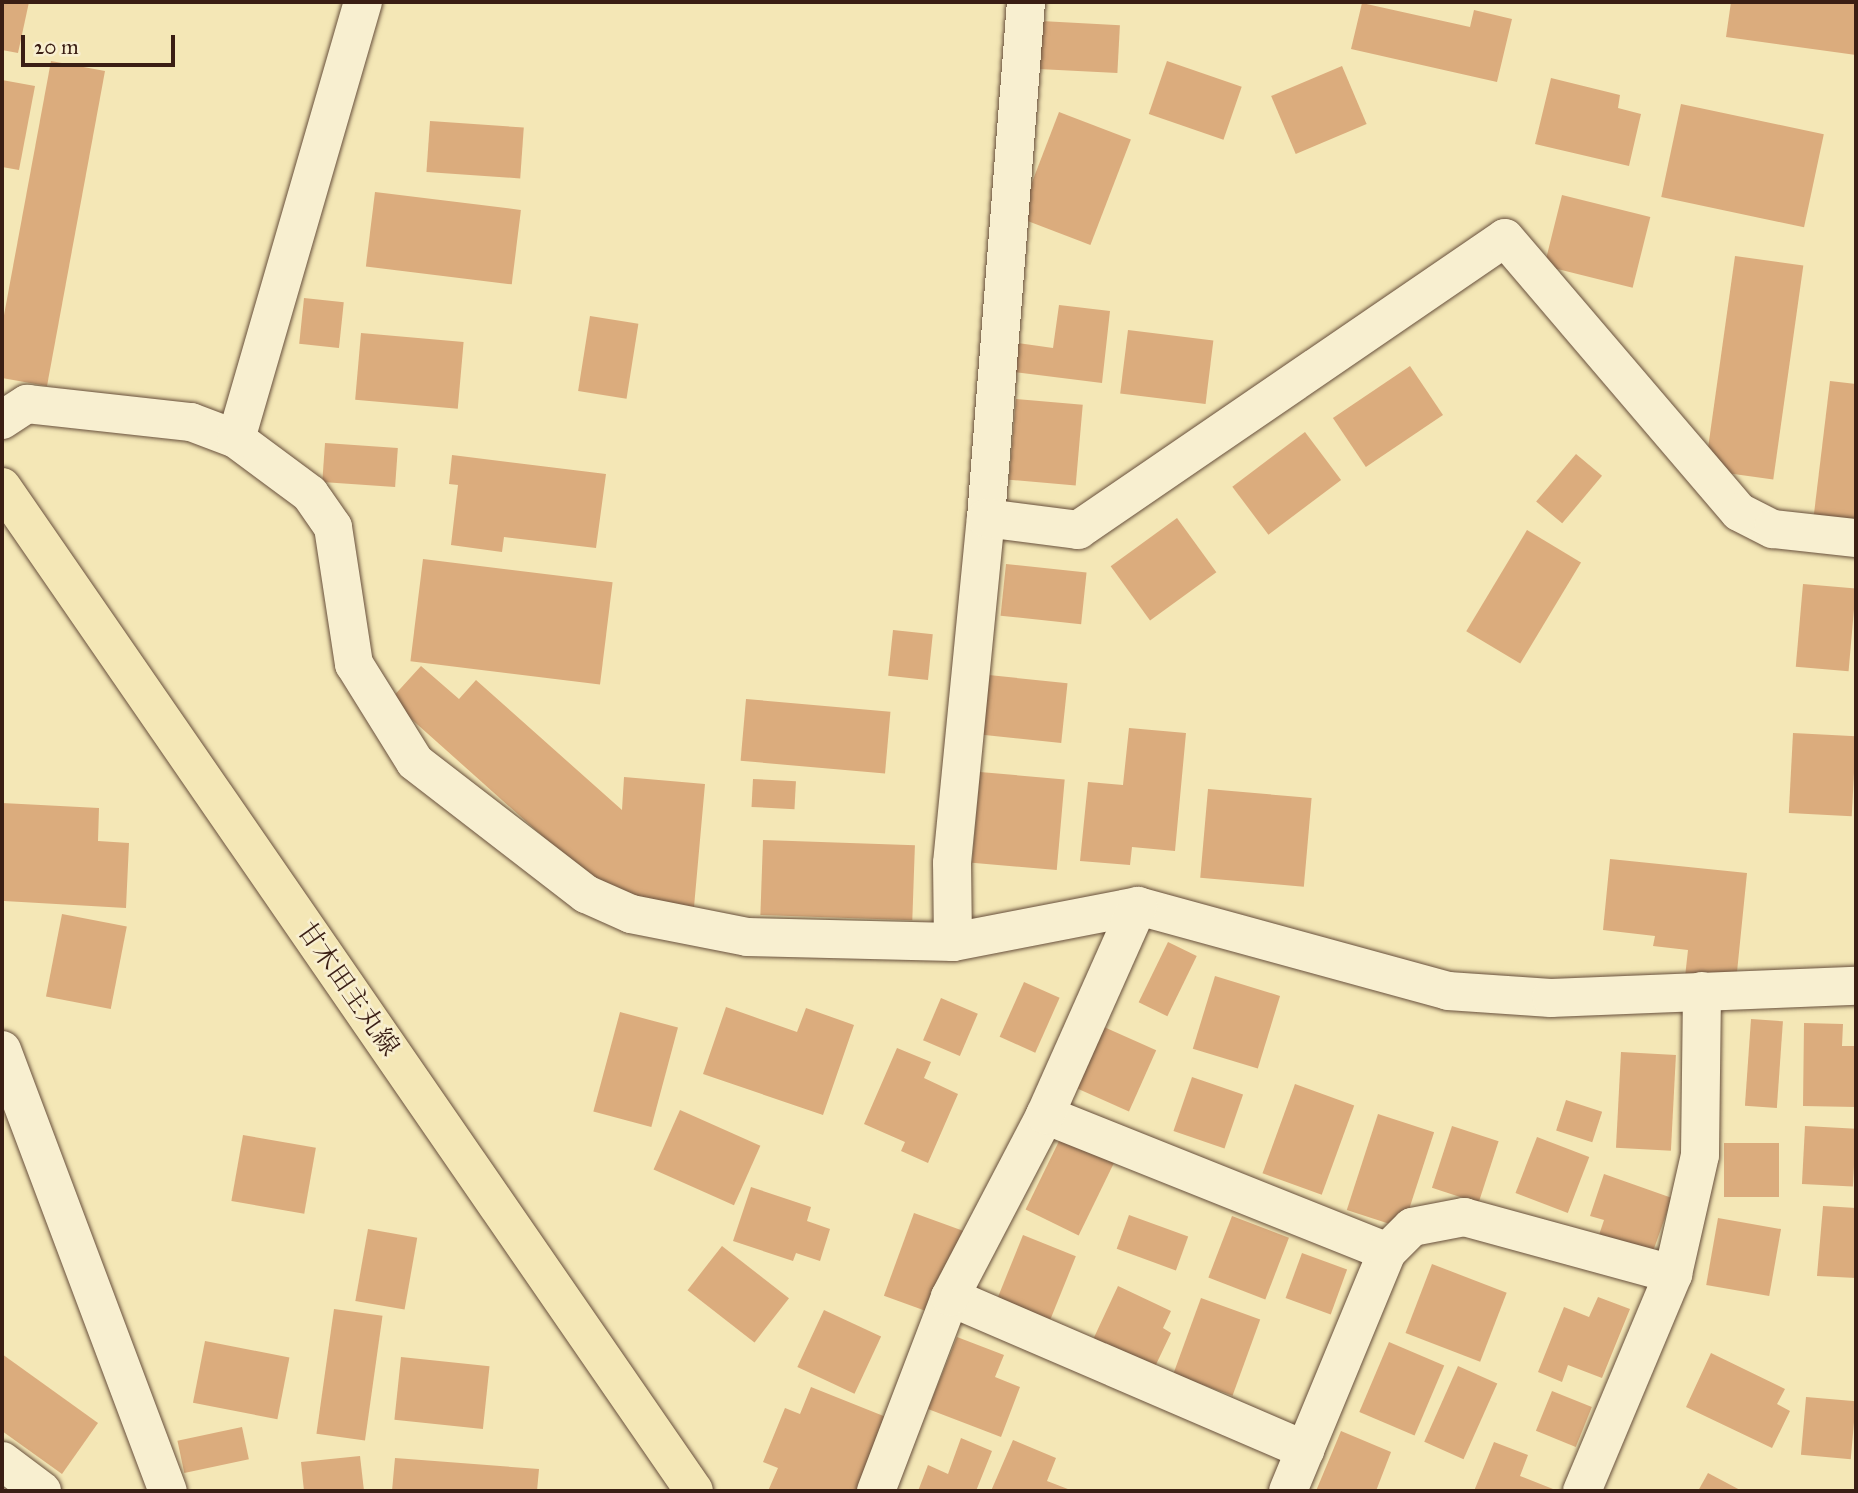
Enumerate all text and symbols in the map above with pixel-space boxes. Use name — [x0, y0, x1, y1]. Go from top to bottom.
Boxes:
scale bar — [24, 21, 178, 65]
text: 20 m — [34, 34, 79, 60]
street label: 甘木田主丸線 — [290, 916, 406, 1062]

